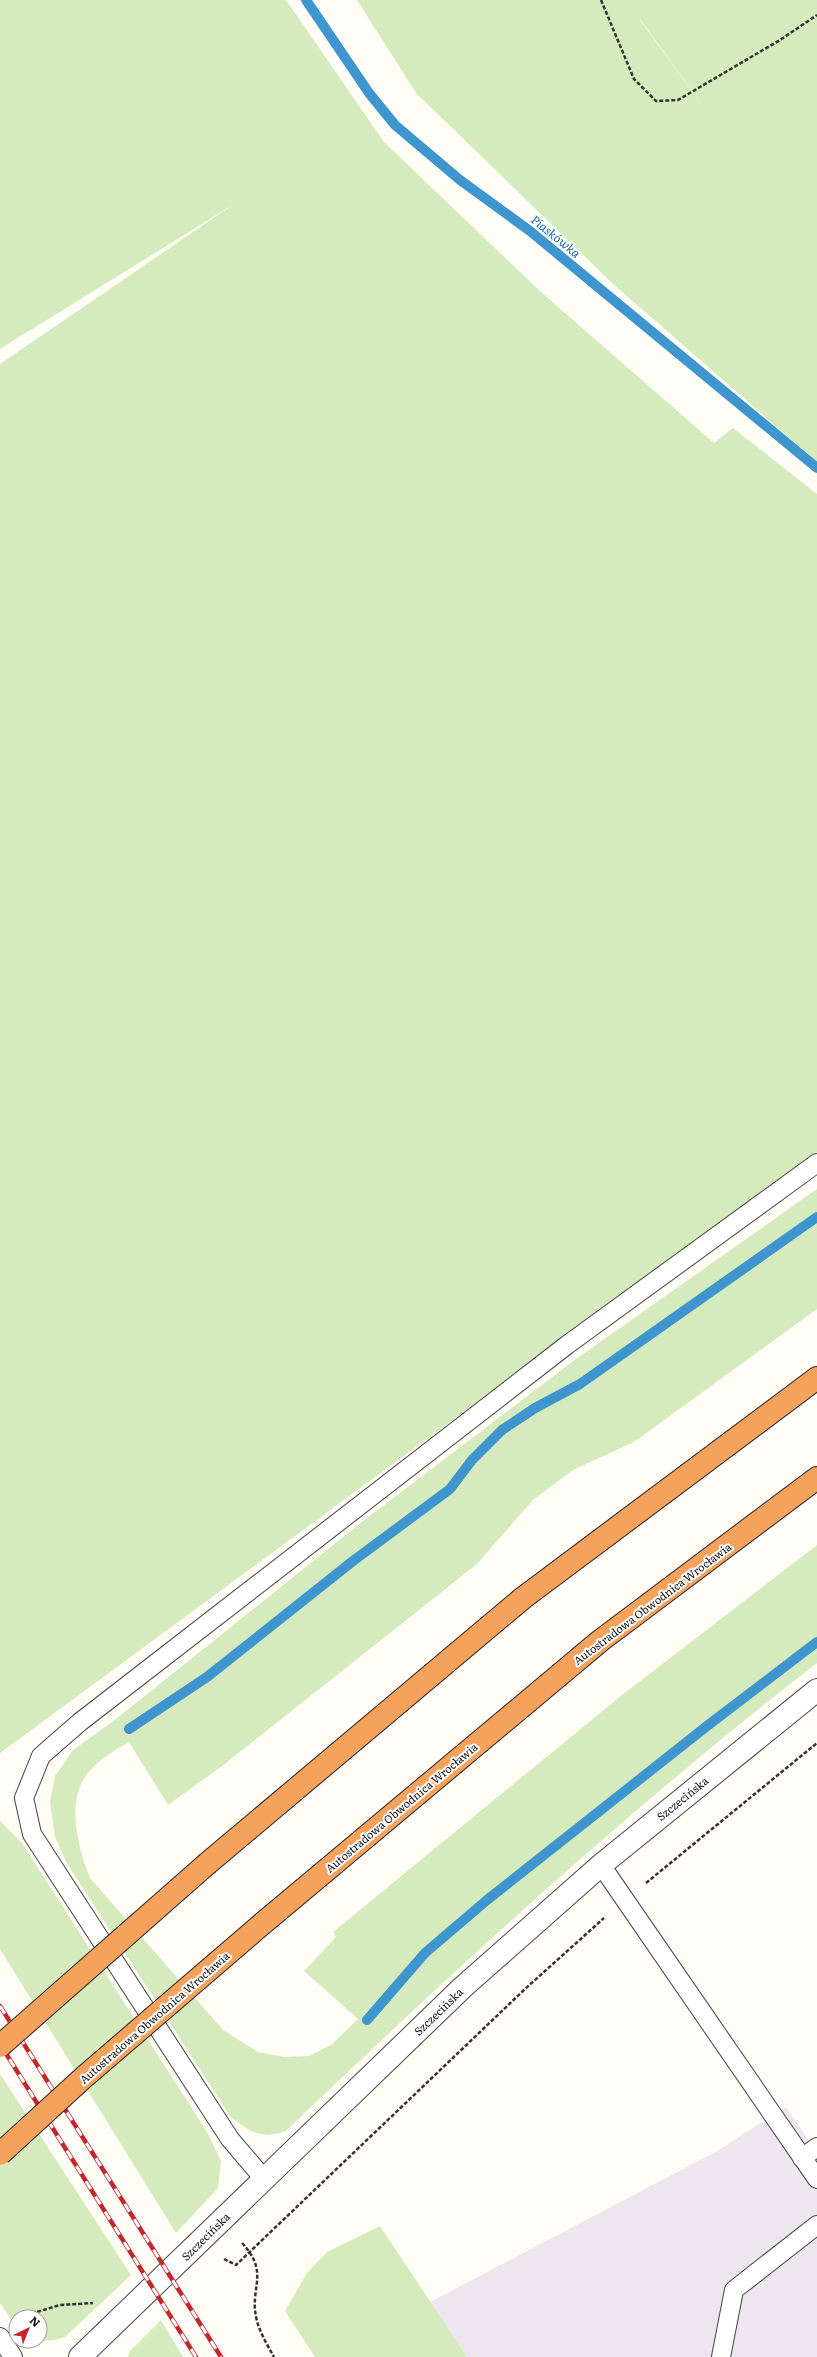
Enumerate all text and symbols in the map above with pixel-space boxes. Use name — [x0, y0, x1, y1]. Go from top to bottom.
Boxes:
water label: Piaskówka — [527, 210, 585, 262]
street label: Autostradowa Obwodnica Wrocławia — [570, 1538, 734, 1668]
street label: Autostradowa Obwodnica Wrocławia — [321, 1738, 481, 1876]
street label: Szczecińska — [653, 1772, 711, 1824]
street label: Autostradowa Obwodnica Wrocławia — [75, 1947, 233, 2087]
street label: Szczecińska — [410, 1984, 466, 2038]
street label: Szczecińska — [177, 2208, 233, 2264]
north arrow — [8, 2309, 48, 2349]
text: N — [27, 2312, 44, 2330]

